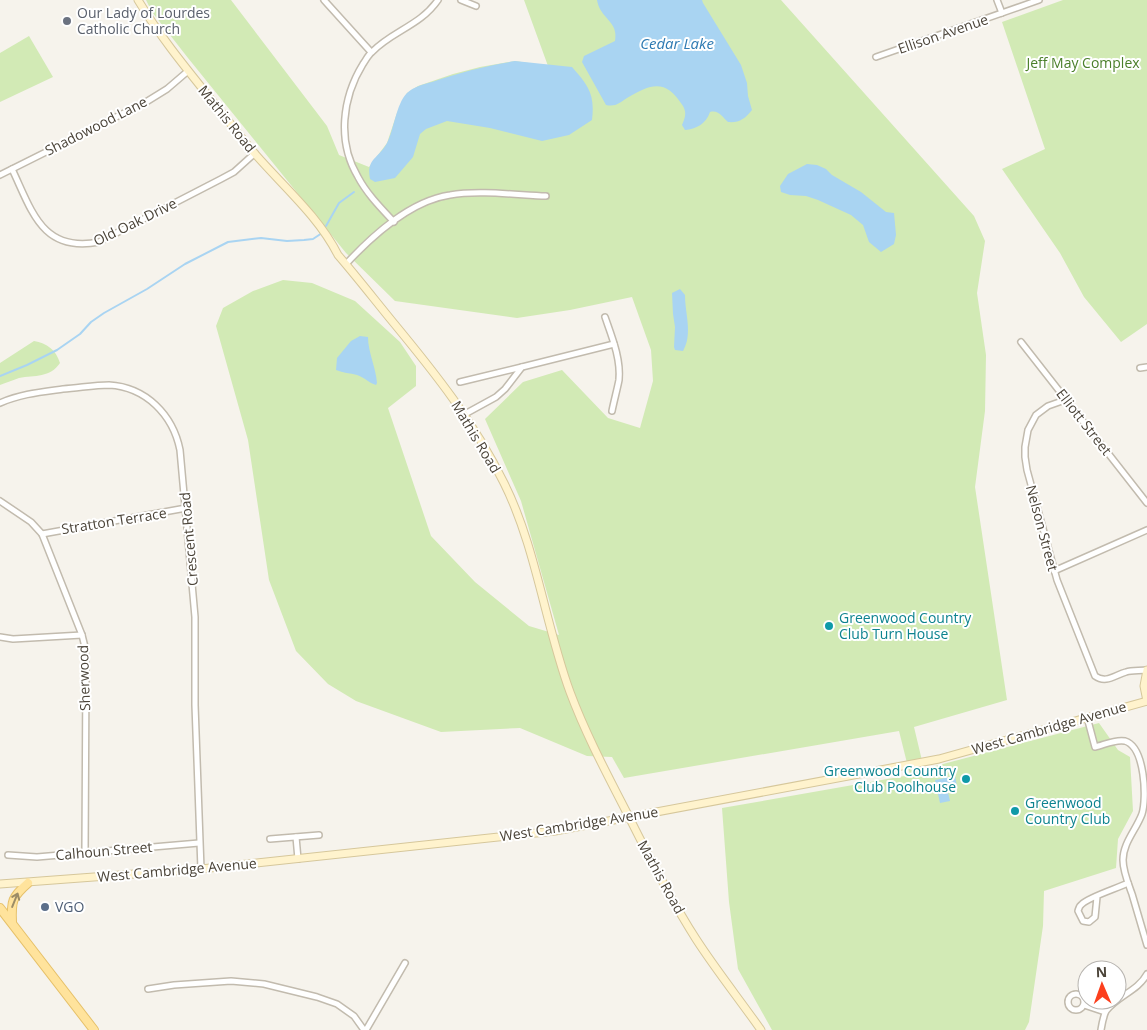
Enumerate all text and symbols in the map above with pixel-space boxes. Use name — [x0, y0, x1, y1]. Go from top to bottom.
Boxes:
place label: Our Lady of Lourdes Catholic Church — [77, 3, 210, 38]
street label: Ellison Avenue — [895, 9, 991, 58]
marker: Our Lady of Lourdes Catholic Church — [61, 15, 73, 27]
water label: Cedar Lake — [640, 33, 714, 53]
park label: Jeff May Complex — [1024, 53, 1140, 72]
street label: Mathis Road — [194, 81, 260, 156]
street label: Shadowood Lane — [41, 92, 150, 160]
street label: Old Oak Drive — [90, 193, 180, 250]
street label: Elliott Street — [1052, 385, 1116, 459]
street label: Mathis Road — [447, 397, 505, 476]
street label: Nelson Street — [1022, 483, 1063, 573]
street label: Crescent Road — [175, 491, 202, 587]
street label: Stratton Terrace — [60, 503, 168, 538]
place label: Greenwood Country Club Turn House — [839, 608, 972, 643]
marker: Greenwood Country Club Turn House — [823, 620, 835, 632]
street label: Sherwood — [73, 645, 94, 711]
street label: West Cambridge Avenue — [969, 696, 1128, 759]
place label: Greenwood Country Club Poolhouse — [824, 761, 957, 796]
marker: Greenwood Country Club Poolhouse — [960, 773, 972, 785]
place label: Greenwood Country Club — [1025, 793, 1110, 828]
street label: West Cambridge Avenue — [498, 802, 659, 845]
marker: Greenwood Country Club — [1009, 805, 1021, 817]
street label: Calhoun Street — [55, 837, 153, 864]
street label: Mathis Road — [633, 837, 689, 917]
street label: West Cambridge Avenue — [96, 853, 258, 886]
one-way arrow — [10, 893, 20, 908]
place label: VGO — [55, 897, 85, 916]
marker: VGO — [39, 901, 51, 913]
north arrow — [1077, 960, 1127, 1010]
text: N — [1096, 962, 1108, 981]

